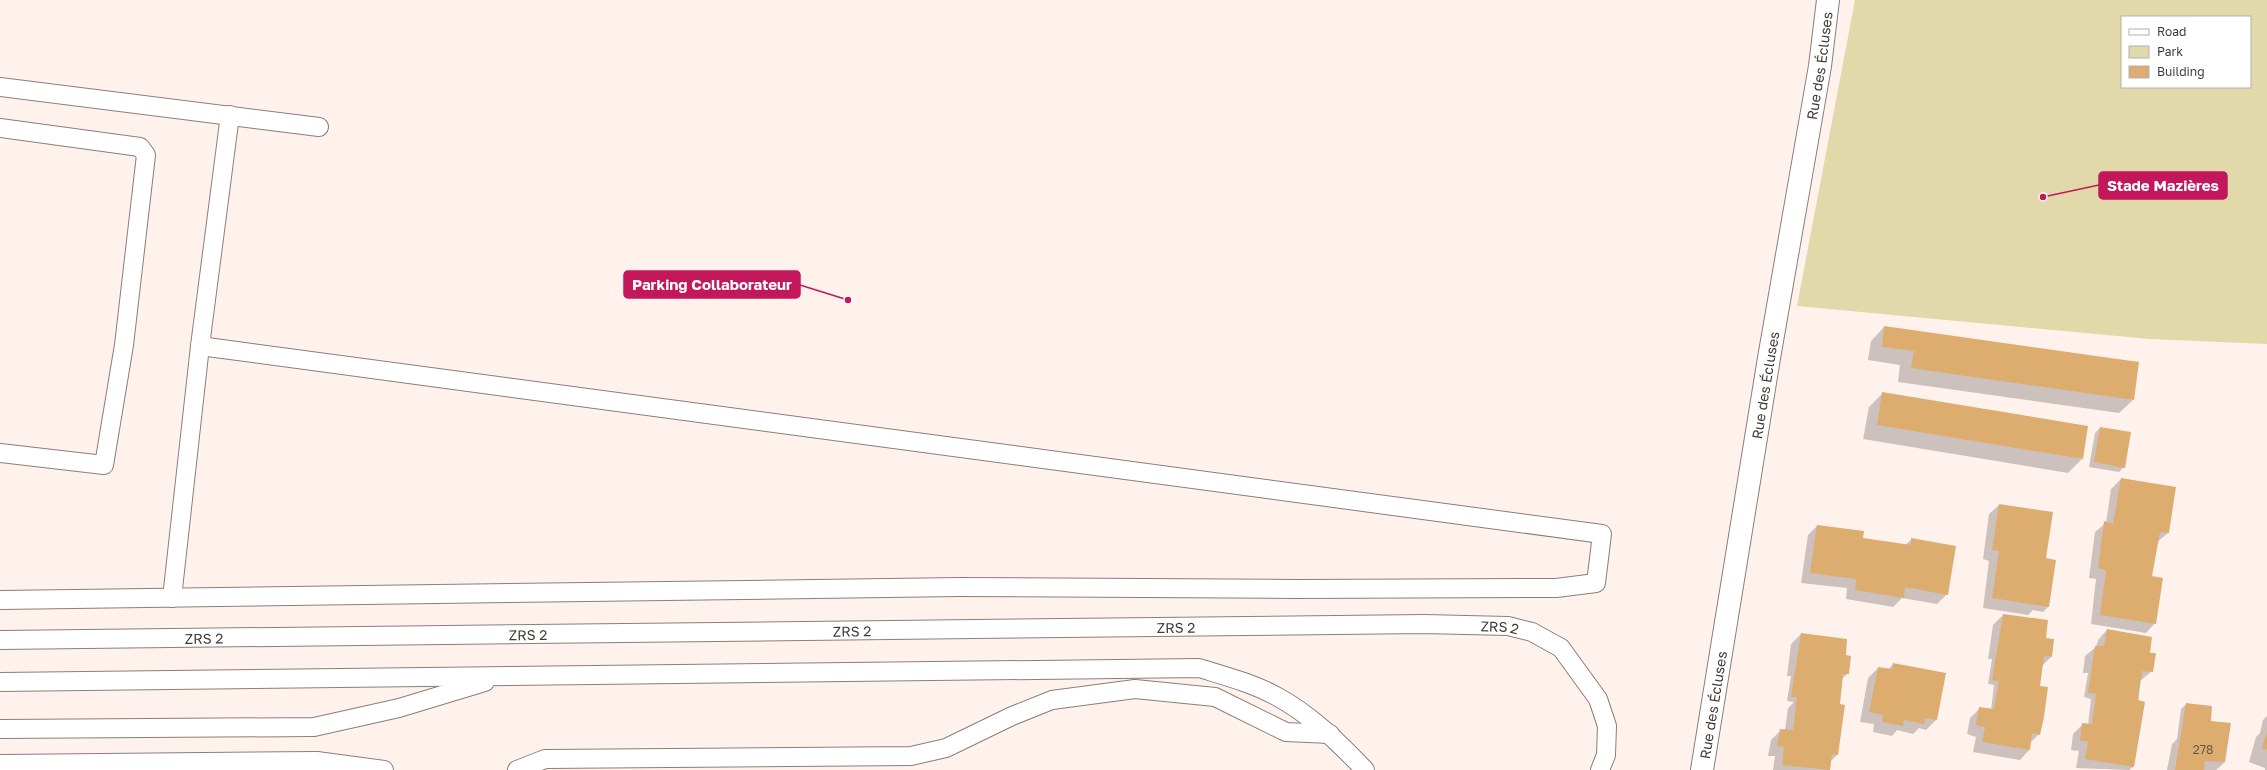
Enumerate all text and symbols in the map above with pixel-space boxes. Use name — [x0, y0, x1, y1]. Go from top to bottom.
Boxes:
street label: Rue des Écluses — [1802, 11, 1835, 121]
legend — [2121, 16, 2251, 88]
text: Road — [2157, 24, 2186, 39]
text: Park — [2157, 44, 2183, 59]
text: Building — [2157, 64, 2205, 79]
callout: Stade Mazières — [2099, 172, 2227, 199]
text: Stade Mazières — [2107, 176, 2219, 194]
callout: Parking Collaborateur — [624, 271, 800, 298]
text: Parking Collaborateur — [632, 275, 792, 293]
street label: Rue des Écluses — [1747, 330, 1782, 440]
street label: ZRS 2 — [1480, 617, 1521, 637]
street label: ZRS 2 — [1157, 618, 1195, 636]
street label: ZRS 2 — [833, 622, 871, 639]
street label: ZRS 2 — [509, 625, 547, 643]
street label: ZRS 2 — [185, 629, 223, 646]
street label: Rue des Écluses — [1695, 650, 1730, 760]
house number: 278 — [2193, 742, 2213, 757]

